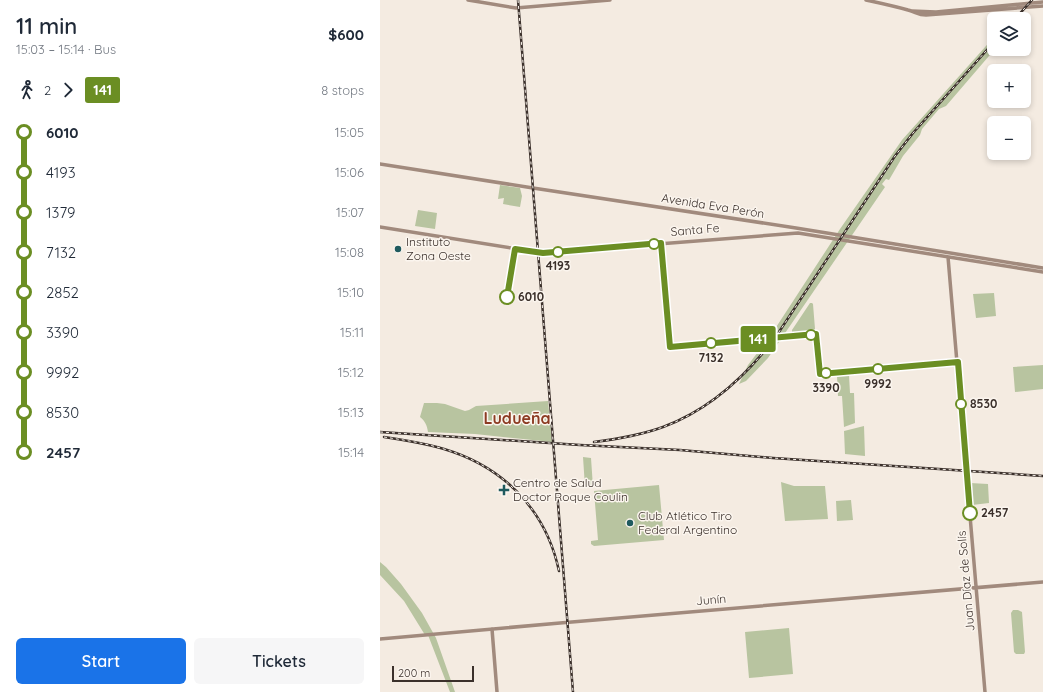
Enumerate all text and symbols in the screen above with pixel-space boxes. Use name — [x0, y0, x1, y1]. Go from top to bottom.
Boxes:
text: 11 min — [16, 12, 77, 40]
map controls — [987, 12, 1031, 160]
button: layers — [987, 12, 1031, 56]
text: $600 — [328, 25, 364, 44]
text: 15:03 – 15:14 · Bus — [16, 41, 116, 57]
button: + — [987, 64, 1031, 108]
icon: walk — [16, 79, 38, 101]
icon: forward — [57, 79, 79, 101]
text: 141 — [93, 81, 112, 99]
text: 2 — [44, 82, 51, 98]
text: 8 stops — [321, 82, 364, 98]
button: − — [987, 116, 1031, 160]
text: 6010 — [46, 123, 79, 142]
text: 15:05 — [335, 124, 364, 140]
text: 4193 — [46, 163, 76, 182]
text: 15:06 — [335, 164, 364, 180]
street label: Avenida Eva Perón — [661, 190, 766, 221]
text: 1379 — [46, 203, 75, 222]
text: 15:07 — [336, 204, 364, 220]
street label: Santa Fe — [670, 220, 720, 239]
place label: Instituto Zona Oeste — [406, 234, 471, 263]
unlabelled marker — [648, 238, 660, 250]
text: 7132 — [46, 243, 76, 262]
text: 15:08 — [335, 244, 364, 260]
marker: Instituto Zona Oeste — [393, 244, 403, 254]
marker: 4193 — [552, 246, 564, 258]
place label: 4193 — [546, 258, 570, 273]
text: 2852 — [46, 283, 79, 302]
text: 15:10 — [337, 284, 364, 300]
marker: 6010 — [499, 289, 515, 305]
place label: 6010 — [518, 289, 544, 304]
text: 3390 — [46, 323, 79, 342]
text: 15:11 — [340, 324, 364, 340]
line badge: 141 — [735, 326, 781, 352]
unlabelled marker — [805, 329, 817, 341]
text: 141 — [749, 330, 767, 348]
marker: 7132 — [705, 337, 717, 349]
place label: 7132 — [698, 350, 724, 365]
text: 9992 — [46, 363, 79, 382]
marker: 9992 — [872, 363, 884, 375]
text: 15:12 — [338, 364, 364, 380]
marker: 3390 — [820, 367, 832, 379]
place label: 9992 — [864, 376, 892, 391]
place label: 3390 — [812, 380, 840, 395]
place label: 8530 — [970, 396, 997, 411]
marker: 8530 — [955, 398, 967, 410]
text: 8530 — [46, 403, 79, 422]
text: 15:13 — [338, 404, 364, 420]
district label: Ludueña — [483, 408, 551, 428]
text: 2457 — [46, 443, 80, 462]
text: 15:14 — [338, 444, 364, 460]
place label: Centro de Salud Doctor Roque Coulin — [513, 475, 628, 504]
marker: Centro de Salud Doctor Roque Coulin — [498, 484, 510, 496]
marker: 2457 — [962, 505, 978, 521]
place label: 2457 — [981, 505, 1009, 520]
place label: Club Atlético Tiro Federal Argentino — [638, 508, 737, 537]
marker: Club Atlético Tiro Federal Argentino — [625, 518, 635, 528]
street label: Juan Díaz de Solís — [954, 530, 977, 632]
street label: Junín — [695, 591, 727, 608]
button: Start — [16, 638, 186, 684]
button: Tickets — [194, 638, 364, 684]
scale bar — [392, 664, 474, 683]
text: 200 m — [398, 666, 430, 680]

